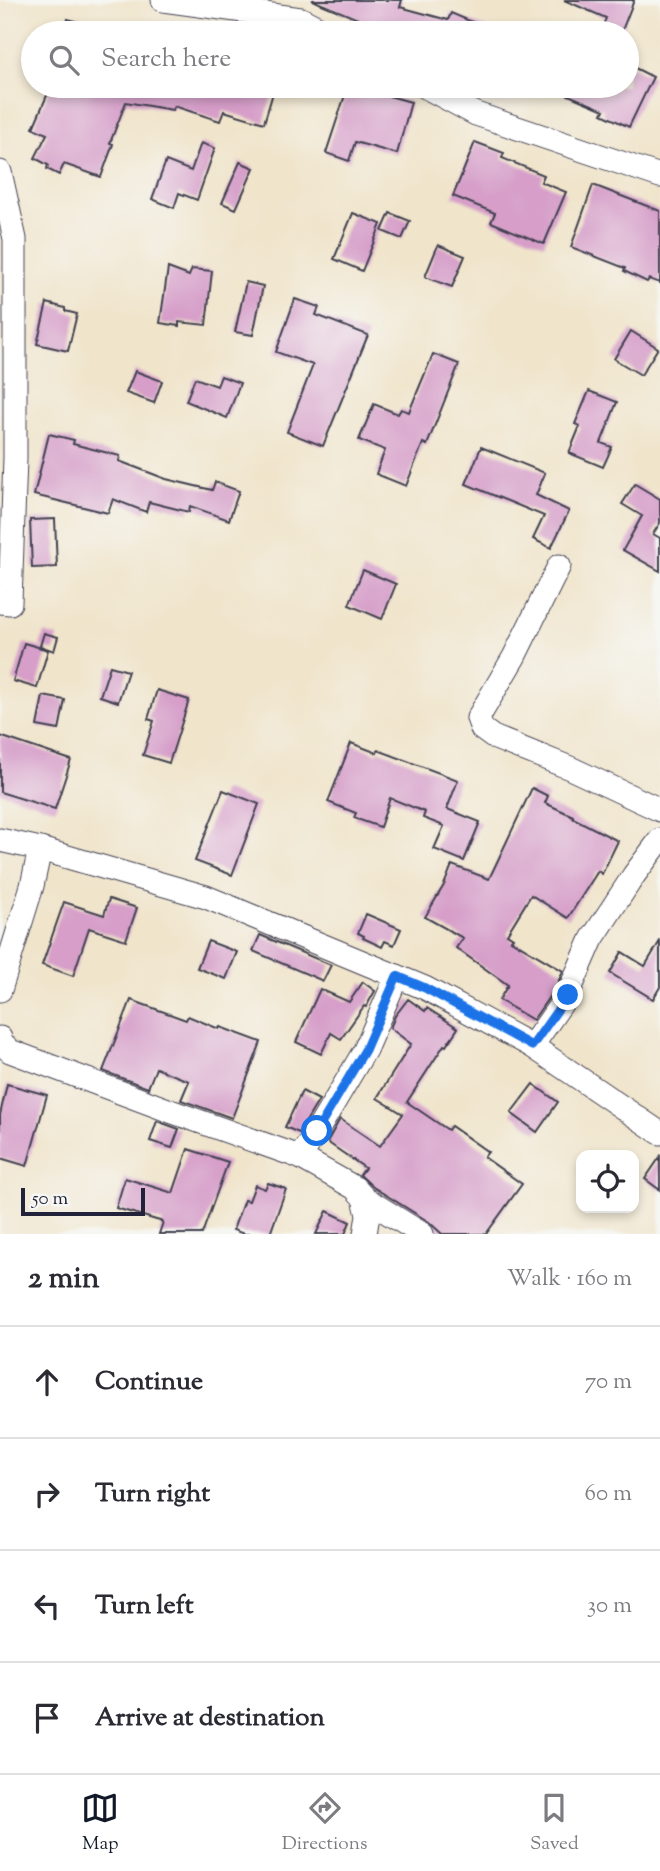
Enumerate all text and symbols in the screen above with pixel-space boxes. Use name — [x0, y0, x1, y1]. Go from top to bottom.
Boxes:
search box — [21, 21, 639, 98]
icon: search — [45, 41, 83, 79]
text: Search here — [101, 41, 231, 78]
route end — [552, 979, 583, 1010]
route start — [301, 1115, 332, 1146]
map controls — [576, 1150, 639, 1213]
button: locate — [576, 1150, 639, 1213]
scale bar — [21, 1185, 145, 1217]
text: 50 m — [32, 1186, 68, 1213]
text: 2 min — [28, 1258, 100, 1301]
text: Walk · 160 m — [507, 1263, 632, 1296]
icon: ahead — [28, 1363, 66, 1401]
text: Continue — [95, 1364, 203, 1401]
text: 70 m — [585, 1366, 632, 1399]
icon: right — [28, 1475, 66, 1513]
text: Turn right — [95, 1476, 210, 1513]
text: 60 m — [584, 1478, 632, 1511]
icon: left — [28, 1587, 66, 1625]
text: Turn left — [95, 1588, 194, 1625]
text: 30 m — [587, 1590, 632, 1623]
icon: arrive — [28, 1699, 66, 1737]
text: Arrive at destination — [95, 1700, 325, 1737]
tab: Map — [81, 1789, 119, 1858]
tab: Directions — [282, 1789, 367, 1858]
tab: Saved — [530, 1789, 579, 1858]

